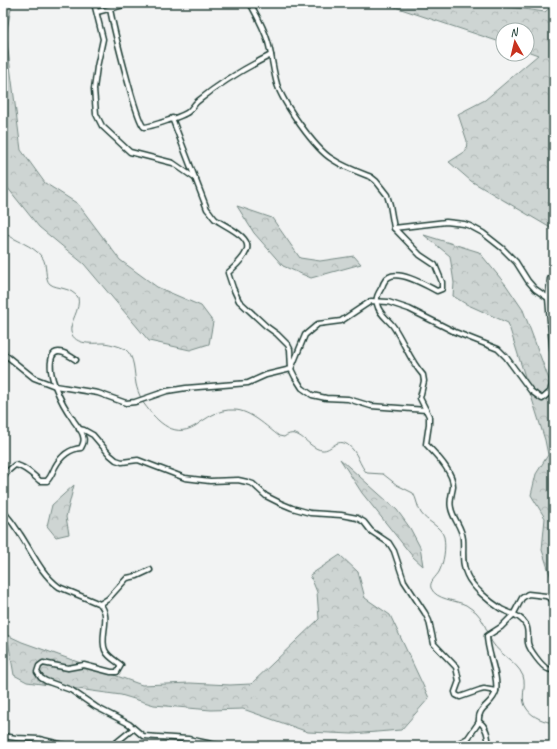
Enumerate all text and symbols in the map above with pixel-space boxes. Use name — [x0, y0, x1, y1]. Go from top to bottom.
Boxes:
north arrow — [495, 22, 535, 62]
text: N — [509, 24, 520, 40]

